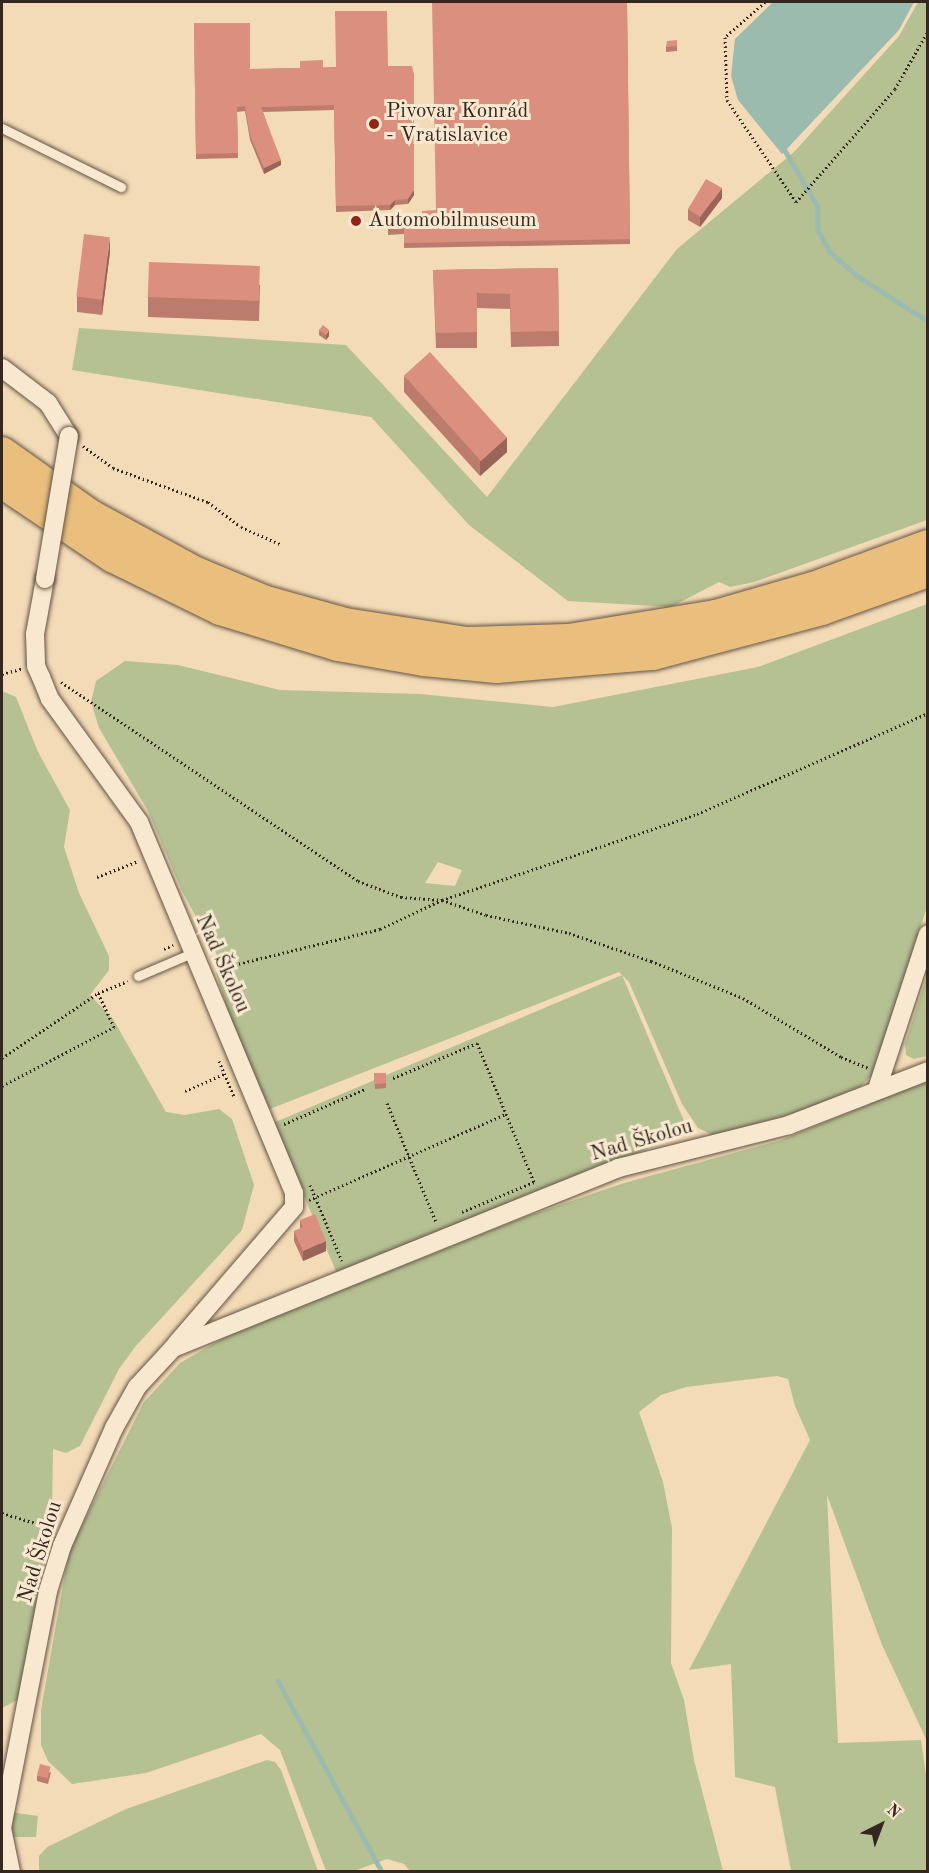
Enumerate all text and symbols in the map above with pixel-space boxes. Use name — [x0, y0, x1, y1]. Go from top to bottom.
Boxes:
place label: Pivovar Konrád - Vratislavice — [386, 99, 529, 149]
marker: Pivovar Konrád - Vratislavice — [367, 117, 381, 131]
place label: Automobilmuseum — [368, 208, 537, 234]
marker: Automobilmuseum — [349, 214, 363, 228]
street label: Nad Školou — [189, 911, 255, 1017]
street label: Nad Školou — [588, 1114, 696, 1168]
street label: Nad Školou — [14, 1498, 68, 1606]
north arrow — [851, 1795, 911, 1855]
text: N — [883, 1802, 903, 1822]

